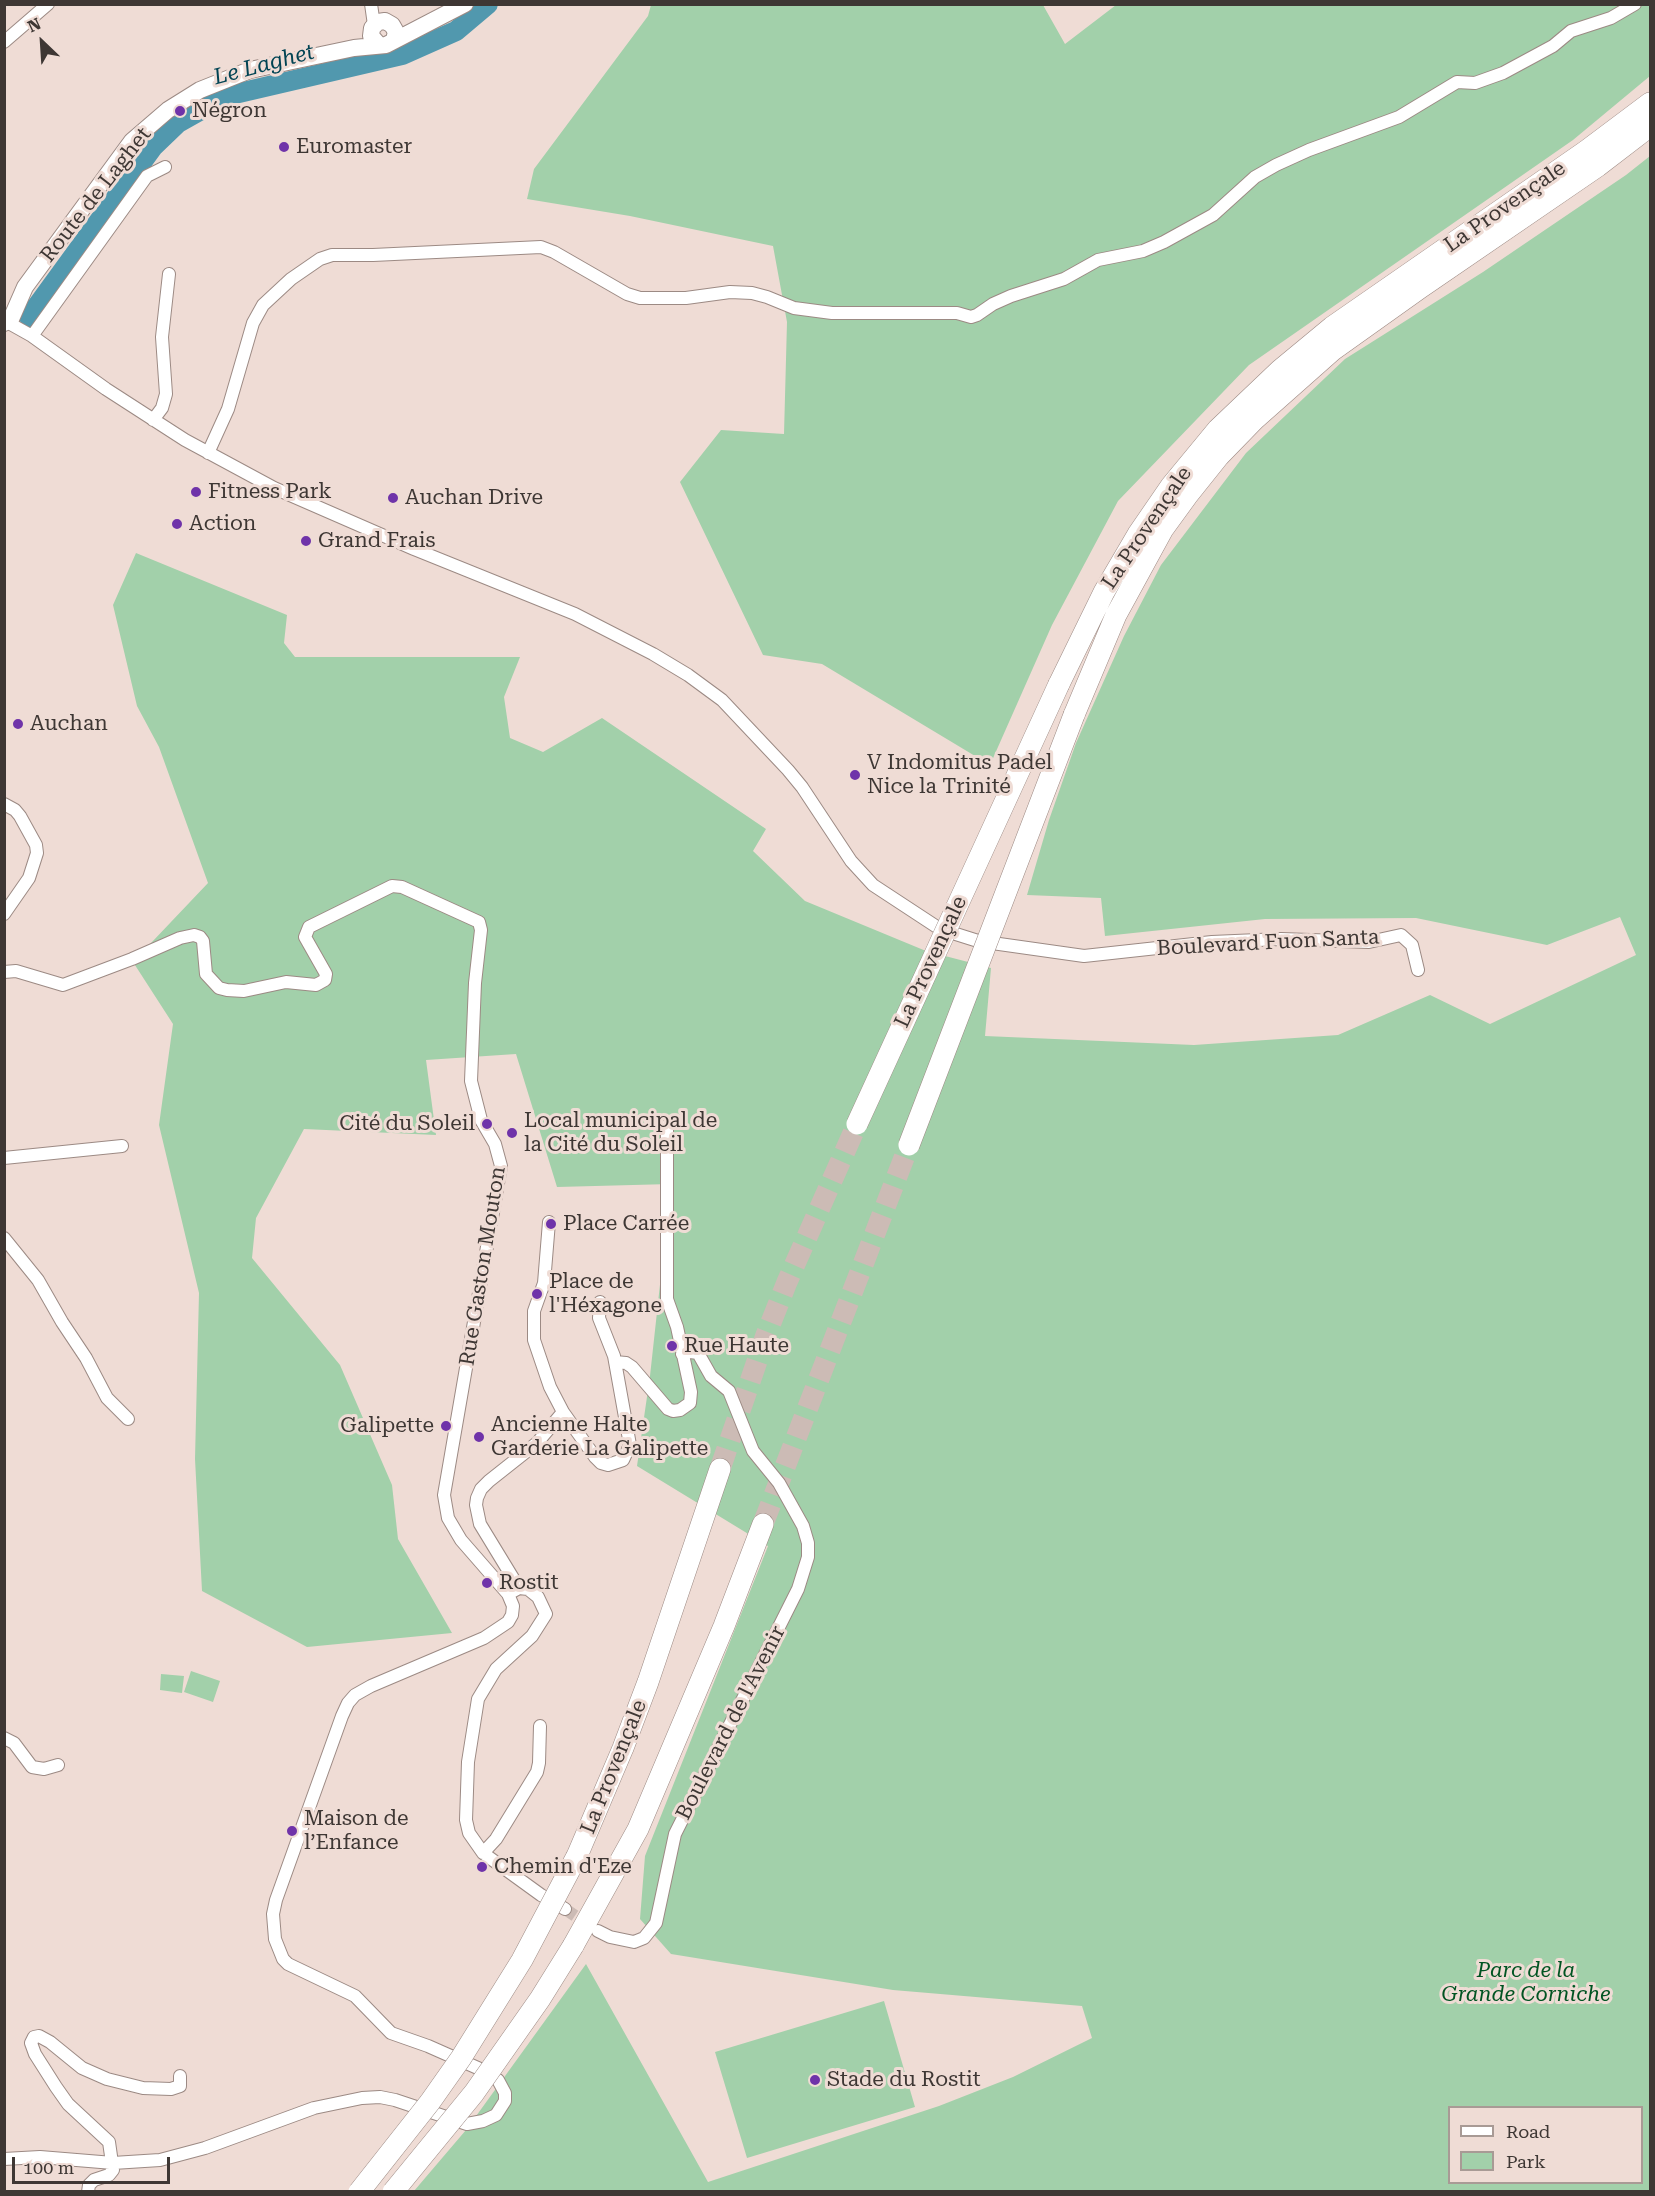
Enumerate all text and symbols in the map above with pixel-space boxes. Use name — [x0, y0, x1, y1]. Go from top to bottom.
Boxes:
north arrow — [12, 12, 72, 72]
text: N — [25, 14, 44, 36]
water label: Le Laghet — [211, 39, 317, 91]
place label: Négron — [192, 98, 267, 124]
marker: Négron — [173, 104, 187, 118]
street label: Route de Laghet — [35, 122, 157, 268]
place label: Euromaster — [296, 134, 412, 160]
marker: Euromaster — [277, 140, 291, 154]
street label: La Provençale — [1439, 156, 1571, 258]
street label: La Provençale — [1097, 462, 1197, 594]
place label: Fitness Park — [208, 479, 332, 505]
marker: Fitness Park — [189, 485, 203, 499]
place label: Auchan Drive — [405, 485, 543, 511]
marker: Auchan Drive — [386, 491, 400, 505]
place label: Action — [189, 511, 256, 537]
marker: Action — [170, 517, 184, 531]
place label: Grand Frais — [318, 528, 436, 554]
marker: Grand Frais — [299, 534, 313, 548]
place label: Auchan — [30, 711, 108, 737]
marker: Auchan — [11, 717, 25, 731]
place label: V Indomitus Padel Nice la Trinité — [867, 750, 1052, 800]
marker: V Indomitus Padel Nice la Trinité — [848, 768, 862, 782]
street label: La Provençale — [890, 892, 972, 1032]
street label: Boulevard Fuon Santa — [1156, 925, 1380, 961]
place label: Local municipal de la Cité du Soleil — [524, 1108, 717, 1158]
place label: Cité du Soleil — [339, 1111, 475, 1137]
marker: Cité du Soleil — [480, 1117, 494, 1131]
marker: Local municipal de la Cité du Soleil — [505, 1126, 519, 1140]
street label: Rue Gaston Mouton — [455, 1165, 511, 1367]
place label: Place Carrée — [563, 1211, 689, 1237]
marker: Place Carrée — [544, 1217, 558, 1231]
place label: Place de l'Héxagone — [549, 1269, 662, 1319]
marker: Place de l'Héxagone — [530, 1287, 544, 1301]
place label: Rue Haute — [684, 1333, 789, 1359]
marker: Rue Haute — [665, 1339, 679, 1353]
place label: Ancienne Halte Garderie La Galipette — [491, 1412, 708, 1462]
place label: Galipette — [340, 1413, 434, 1439]
marker: Galipette — [439, 1419, 453, 1433]
marker: Ancienne Halte Garderie La Galipette — [472, 1430, 486, 1444]
place label: Rostit — [499, 1570, 559, 1596]
marker: Rostit — [480, 1576, 494, 1590]
street label: Boulevard de l'Avenir — [671, 1622, 791, 1824]
street label: La Provençale — [576, 1696, 652, 1838]
place label: Maison de l’Enfance — [304, 1806, 409, 1856]
marker: Maison de l’Enfance — [285, 1824, 299, 1838]
place label: Chemin d'Eze — [494, 1854, 632, 1880]
marker: Chemin d'Eze — [475, 1860, 489, 1874]
park label: Parc de la Grande Corniche — [1441, 1958, 1611, 2008]
place label: Stade du Rostit — [827, 2067, 981, 2093]
marker: Stade du Rostit — [808, 2073, 822, 2087]
legend — [1448, 2106, 1643, 2184]
text: Road — [1506, 2121, 1550, 2142]
scale bar — [15, 2145, 172, 2183]
text: Park — [1506, 2151, 1546, 2172]
text: 100 m — [23, 2157, 74, 2178]

